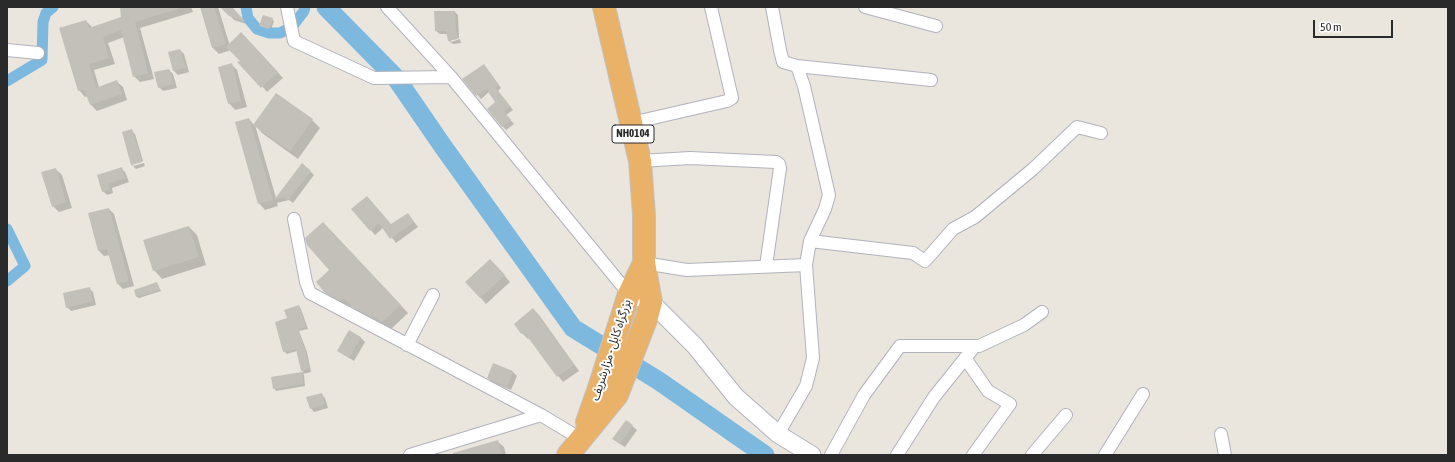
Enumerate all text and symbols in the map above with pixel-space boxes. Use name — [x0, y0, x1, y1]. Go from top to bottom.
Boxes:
scale bar — [1315, 12, 1395, 38]
text: 50 m — [1320, 20, 1342, 34]
road number: NH0104 — [612, 125, 654, 143]
street label: بزرگراه کابل - مزارشریف — [588, 298, 634, 402]

